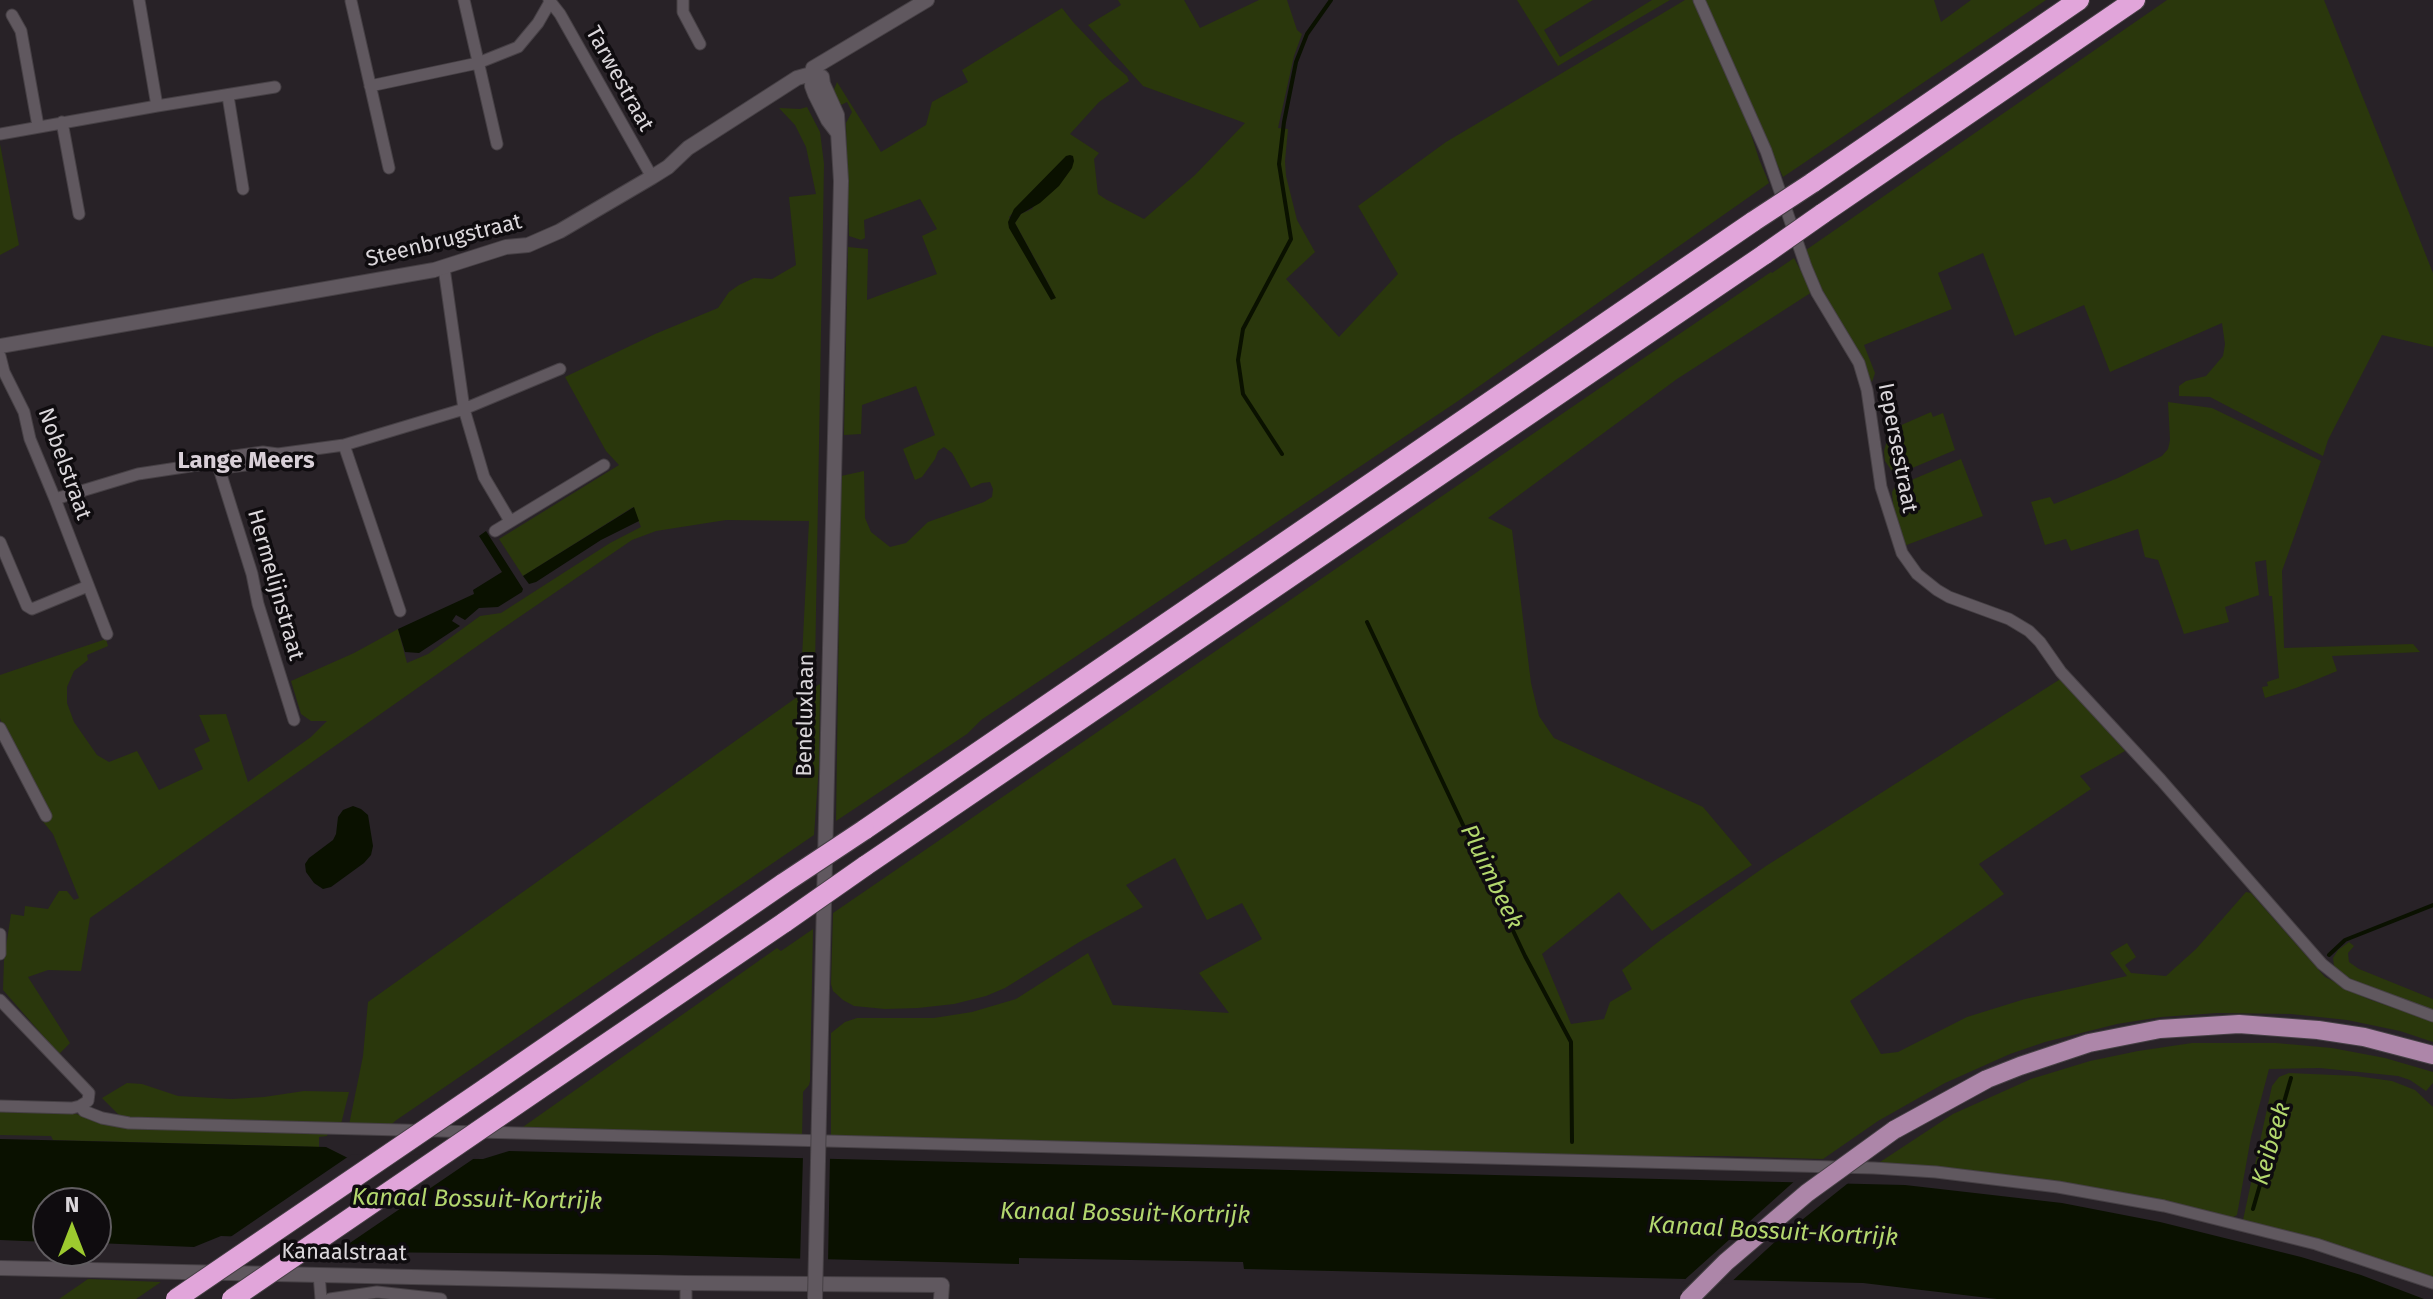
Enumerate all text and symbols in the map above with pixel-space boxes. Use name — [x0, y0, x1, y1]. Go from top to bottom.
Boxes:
street label: Tarwestraat — [579, 22, 659, 136]
street label: Steenbrugstraat — [363, 209, 525, 273]
street label: Iepersestraat — [1871, 381, 1923, 515]
street label: Nobelstraat — [32, 404, 96, 524]
district label: Lange Meers — [178, 447, 314, 475]
street label: Hermelijnstraat — [241, 507, 309, 663]
street label: Beneluxlaan — [792, 653, 820, 777]
water label: Pluimbeek — [1453, 820, 1529, 934]
water label: Keibeek — [2247, 1099, 2297, 1189]
water label: Kanaal Bossuit-Kortrijk — [352, 1183, 602, 1217]
north arrow — [32, 1187, 112, 1267]
text: N — [65, 1191, 79, 1218]
water label: Kanaal Bossuit-Kortrijk — [1000, 1197, 1250, 1231]
water label: Kanaal Bossuit-Kortrijk — [1647, 1211, 1899, 1253]
street label: Kanaalstraat — [281, 1239, 407, 1267]

